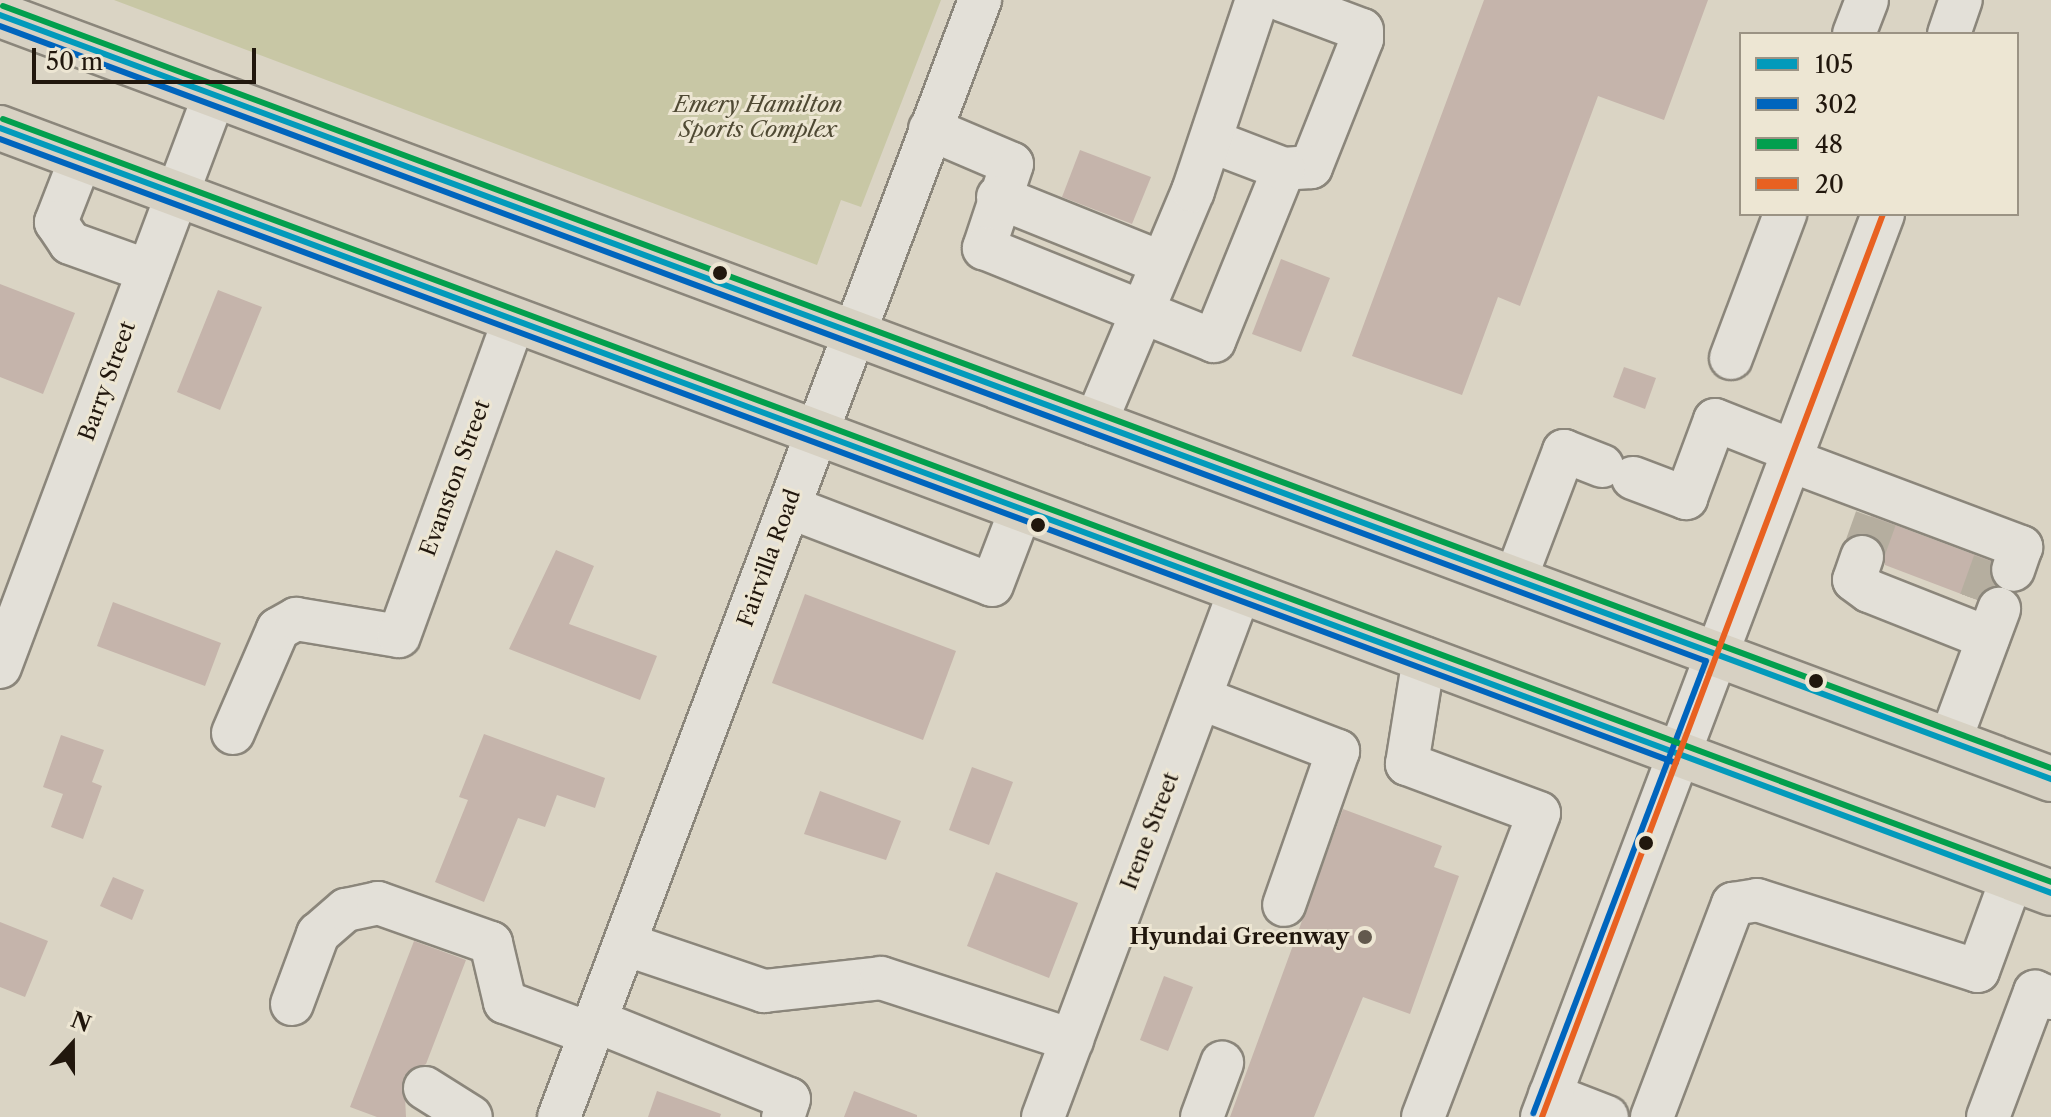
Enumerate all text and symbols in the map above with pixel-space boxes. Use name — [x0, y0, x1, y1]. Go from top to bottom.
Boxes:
scale bar — [36, 32, 260, 82]
legend — [1739, 32, 2019, 216]
text: 50 m — [46, 47, 103, 76]
text: 105 — [1815, 50, 1853, 79]
text: 302 — [1815, 90, 1857, 119]
park label: Emery Hamilton Sports Complex — [674, 91, 842, 142]
text: 48 — [1815, 130, 1843, 159]
text: 20 — [1815, 170, 1844, 199]
unlabelled marker — [712, 265, 728, 281]
street label: Barry Street — [73, 317, 141, 445]
street label: Evanston Street — [414, 396, 496, 560]
street label: Fairvilla Road — [732, 486, 806, 630]
unlabelled marker — [1030, 517, 1046, 533]
unlabelled marker — [1808, 673, 1824, 689]
street label: Irene Street — [1115, 768, 1185, 894]
unlabelled marker — [1638, 835, 1654, 851]
place label: Hyundai Greenway — [1129, 924, 1349, 950]
marker: Hyundai Greenway — [1356, 928, 1374, 946]
north arrow — [32, 1005, 112, 1085]
text: N — [67, 1006, 95, 1038]

